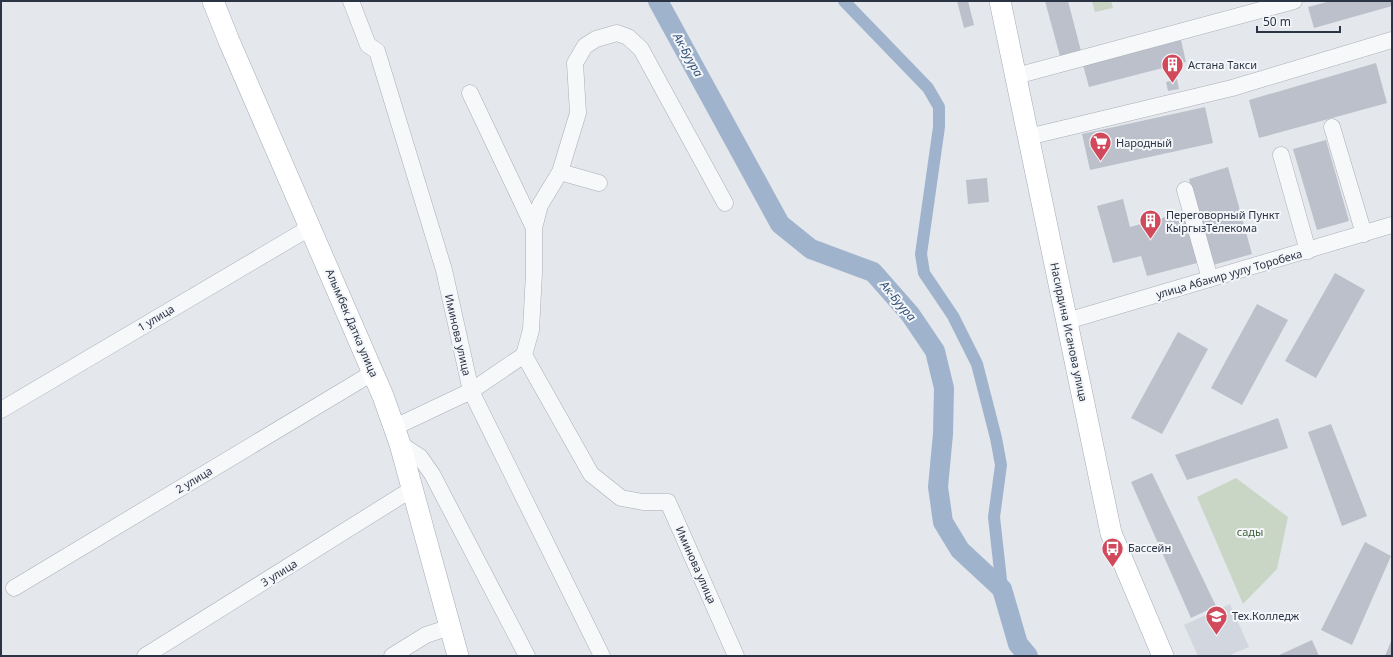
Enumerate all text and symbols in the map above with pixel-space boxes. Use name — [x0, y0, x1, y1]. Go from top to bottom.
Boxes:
scale bar — [1257, 8, 1340, 34]
text: 50 m — [1263, 13, 1291, 30]
water label: Ак-Буура — [669, 29, 708, 80]
building icon: Астана Такси — [1160, 52, 1186, 85]
place label: Астана Такси — [1188, 57, 1257, 72]
supermarket icon: Народный — [1088, 130, 1114, 163]
place label: Народный — [1116, 135, 1172, 150]
place label: Переговорный Пункт КыргызТелекома — [1166, 207, 1280, 235]
building icon: Переговорный Пункт КыргызТелекома — [1138, 208, 1164, 241]
street label: улица Абакир уулу Торобека — [1154, 245, 1304, 302]
street label: Насирдина Исанова улица — [1047, 261, 1092, 403]
street label: Алымбек Датка улица — [323, 266, 382, 379]
water label: Ак-Буура — [876, 276, 920, 325]
street label: Иминова улица — [442, 293, 475, 377]
street label: 1 улица — [135, 301, 177, 334]
street label: 2 улица — [173, 463, 215, 496]
street label: Иминова улица — [673, 524, 720, 606]
park label: сады — [1237, 524, 1263, 539]
bus stop icon: Бассейн — [1100, 535, 1126, 568]
place label: Бассейн — [1128, 540, 1171, 555]
street label: 3 улица — [258, 556, 300, 590]
school or university icon: Тех.Колледж — [1204, 603, 1230, 636]
place label: Тех.Колледж — [1232, 608, 1300, 623]

